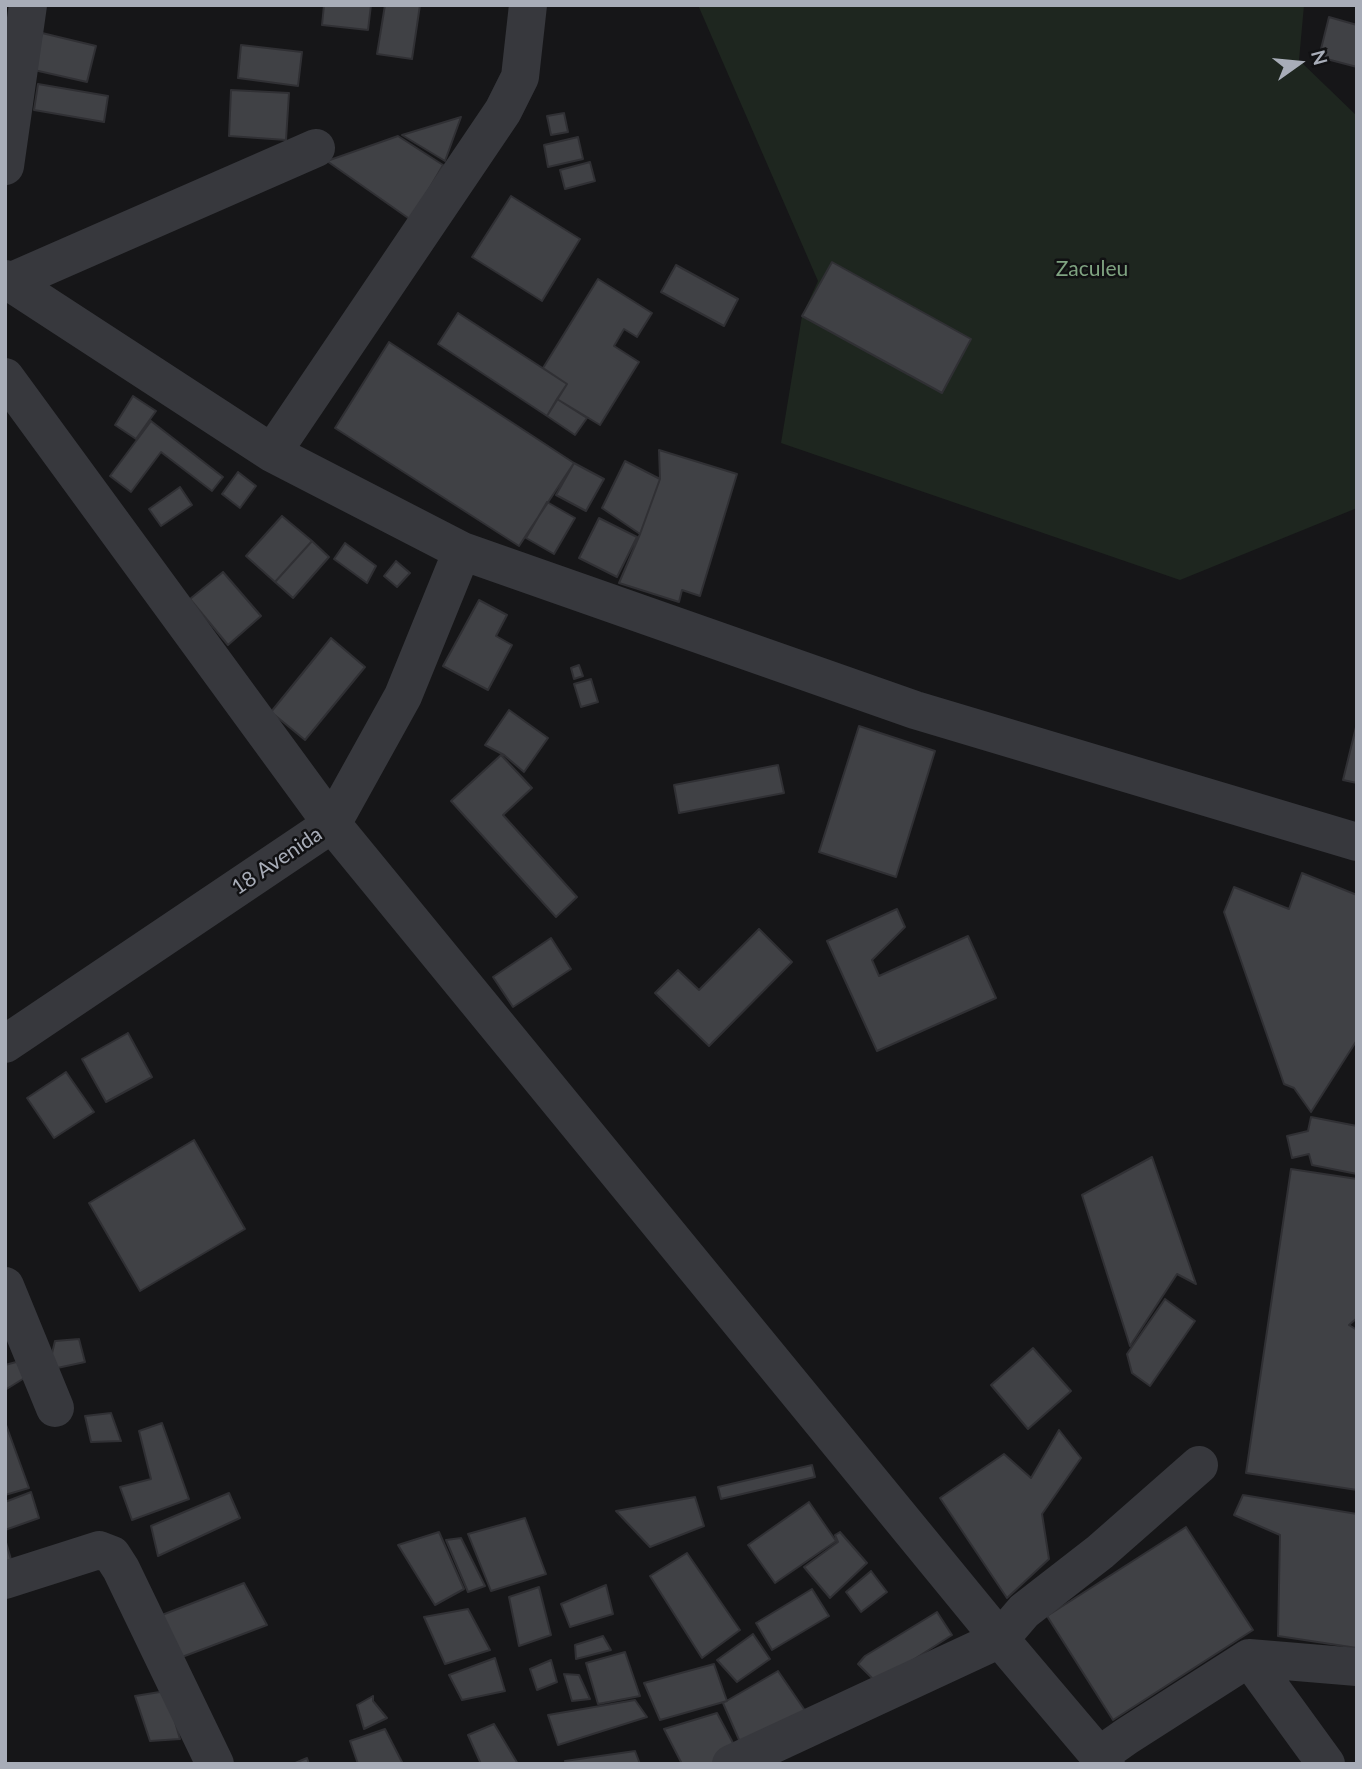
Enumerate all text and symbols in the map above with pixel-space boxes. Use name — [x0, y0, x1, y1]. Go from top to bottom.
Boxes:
north arrow — [1264, 28, 1334, 98]
text: N — [1307, 47, 1333, 67]
park label: Zaculeu — [1056, 256, 1128, 282]
street label: 18 Avenida — [227, 822, 327, 900]

